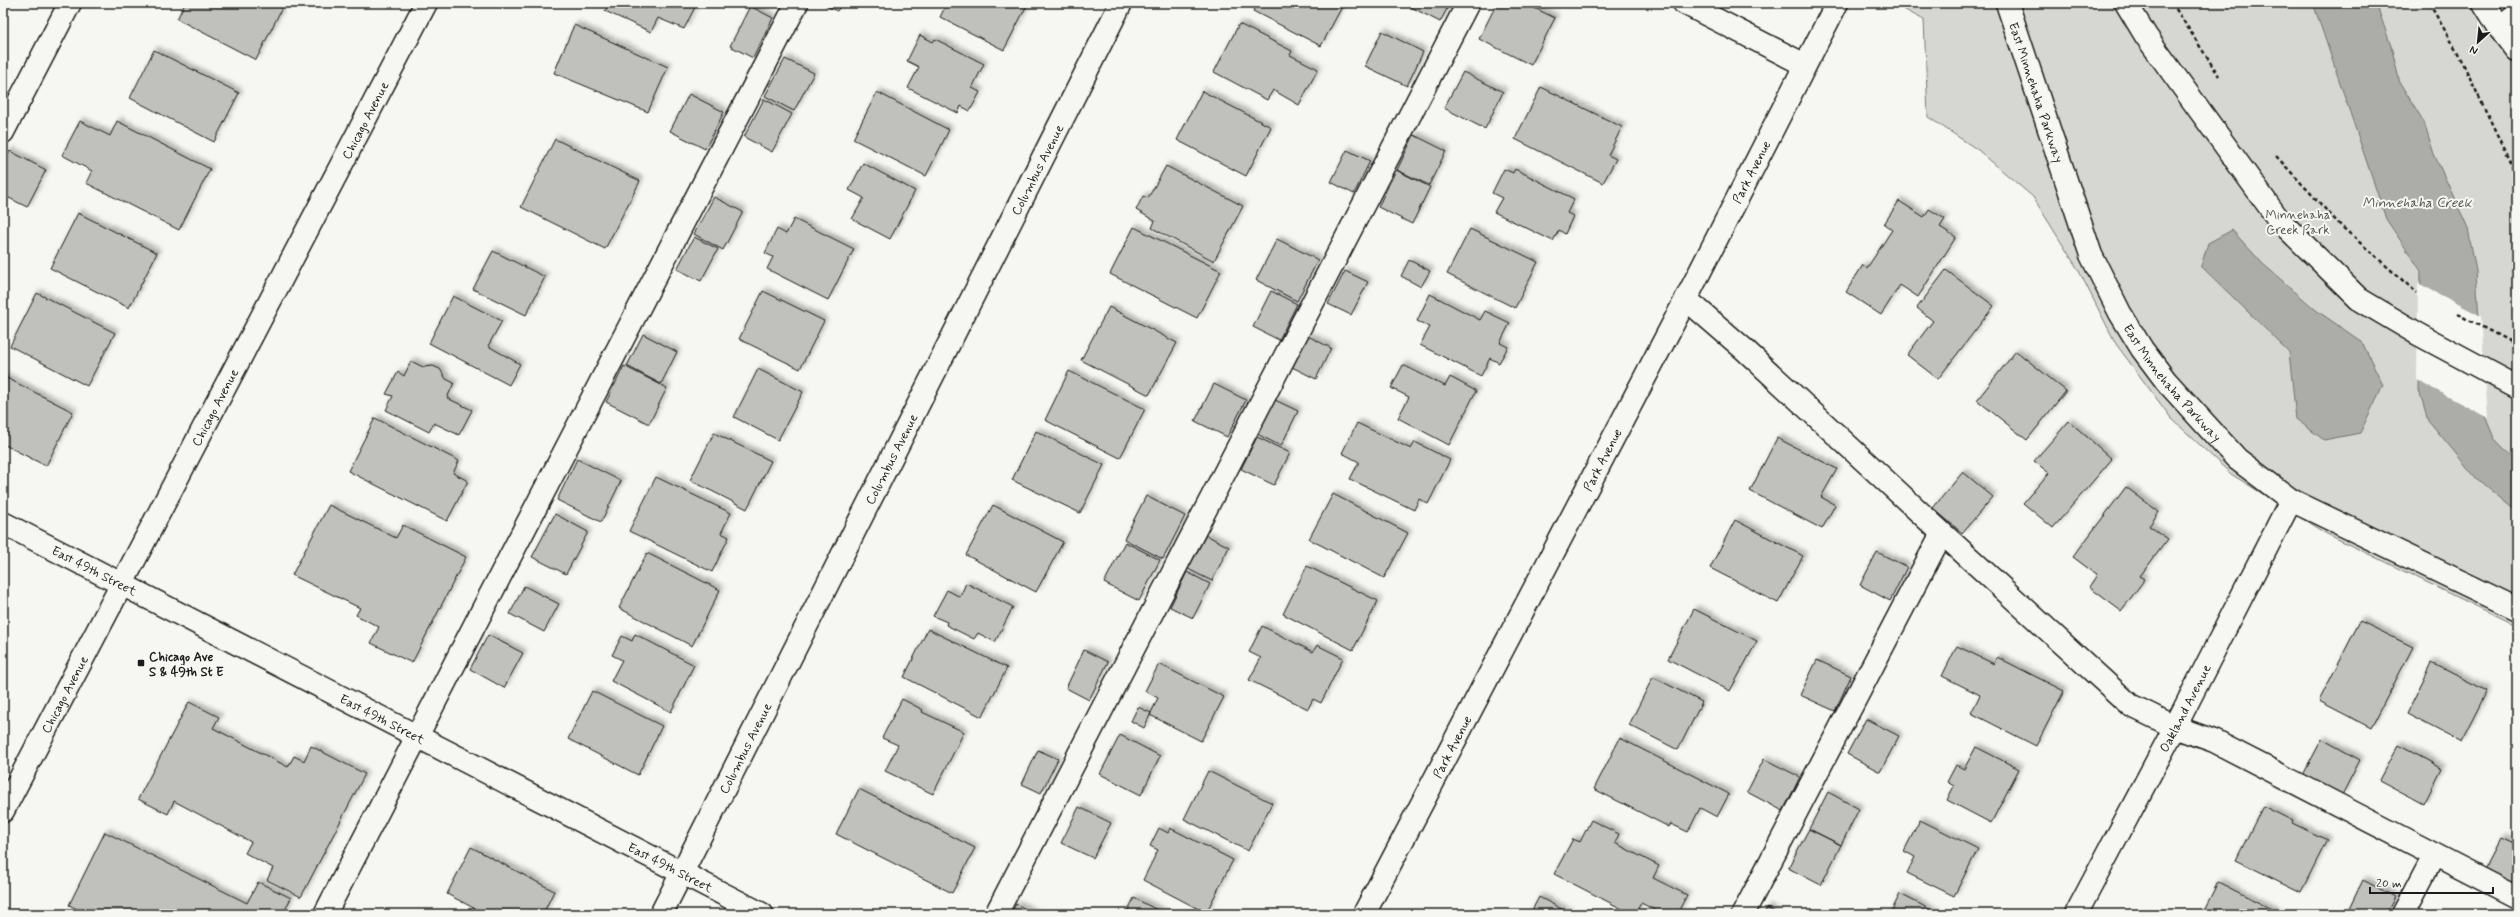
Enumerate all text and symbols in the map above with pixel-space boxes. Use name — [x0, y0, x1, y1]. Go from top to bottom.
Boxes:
street label: East Minnehaha Parkway — [2004, 20, 2067, 165]
north arrow — [2458, 22, 2498, 62]
text: N — [2467, 42, 2480, 58]
street label: Chicago Avenue — [339, 79, 393, 162]
street label: Columbus Avenue — [1008, 122, 1068, 219]
street label: Park Avenue — [1729, 138, 1775, 207]
water label: Minnehaha Creek — [2362, 194, 2473, 212]
park label: Minnehaha Creek Park — [2265, 207, 2331, 239]
street label: East Minnehaha Parkway — [2119, 321, 2224, 446]
street label: Chicago Avenue — [188, 366, 243, 450]
street label: Columbus Avenue — [862, 411, 922, 508]
street label: Park Avenue — [1580, 426, 1627, 495]
street label: East 49th Street — [48, 543, 140, 601]
place label: Chicago Ave S & 49th St E — [149, 649, 224, 681]
street label: Chicago Avenue — [38, 653, 93, 737]
marker: Chicago Ave S & 49th St E — [136, 658, 146, 668]
street label: Oakland Avenue — [2156, 662, 2216, 756]
street label: East 49th Street — [336, 691, 428, 749]
street label: Columbus Avenue — [716, 700, 776, 797]
street label: Park Avenue — [1430, 713, 1476, 782]
street label: East 49th Street — [624, 839, 716, 897]
scale bar — [2370, 869, 2493, 895]
text: 20 m — [2376, 876, 2402, 892]

